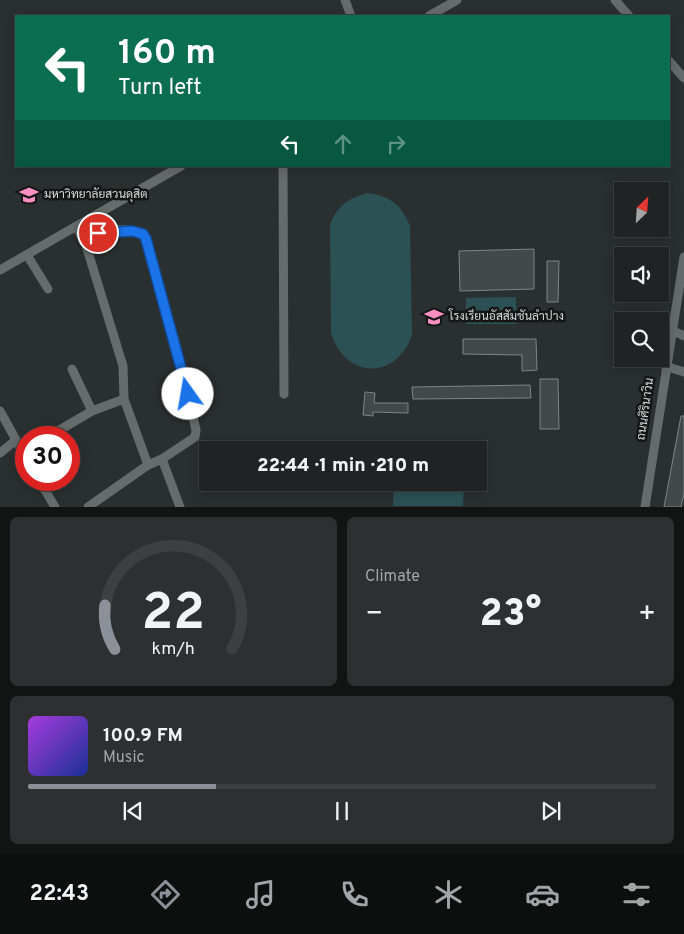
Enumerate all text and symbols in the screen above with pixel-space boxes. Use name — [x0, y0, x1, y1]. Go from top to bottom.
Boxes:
text: 160 m — [118, 32, 216, 76]
icon: left — [35, 35, 100, 100]
text: Turn left — [118, 75, 201, 102]
icon: left — [276, 130, 304, 158]
icon: ahead — [329, 130, 357, 158]
icon: right — [382, 130, 410, 158]
north arrow — [614, 182, 669, 238]
map controls — [614, 182, 669, 367]
school or university icon: มหาวิทยาลัยสวนดุสิต — [18, 184, 40, 206]
place label: มหาวิทยาลัยสวนดุสิต — [44, 187, 147, 203]
pin — [77, 212, 119, 254]
icon: arrive — [84, 219, 112, 247]
button: sound — [614, 247, 669, 302]
school or university icon: โรงเรียนอัสสัมชันลำปาง — [423, 306, 445, 328]
place label: โรงเรียนอัสสัมชันลำปาง — [448, 308, 564, 325]
button: search — [614, 312, 669, 367]
position arrow — [161, 367, 213, 419]
street label: ถนนศิรินาวิน — [634, 377, 658, 441]
speed limit sign: 30 — [15, 426, 80, 491]
text: 22:44 · 1 min · 210 m — [257, 454, 429, 478]
text: Climate — [365, 567, 420, 587]
text: 22 — [142, 582, 205, 648]
text: 23° — [480, 591, 541, 640]
text: − — [365, 597, 383, 633]
text: + — [638, 597, 656, 633]
text: km/h — [152, 638, 195, 661]
text: 100.9 FM — [103, 724, 183, 748]
text: Music — [103, 748, 144, 768]
icon: previous — [119, 797, 147, 825]
icon: pause — [328, 797, 356, 825]
icon: next — [537, 797, 565, 825]
icon: directions — [148, 877, 183, 912]
icon: music — [243, 877, 278, 912]
icon: phone — [337, 877, 372, 912]
icon: climate — [431, 877, 466, 912]
icon: car — [525, 877, 560, 912]
icon: filters — [619, 877, 654, 912]
text: 22:43 — [30, 881, 89, 908]

